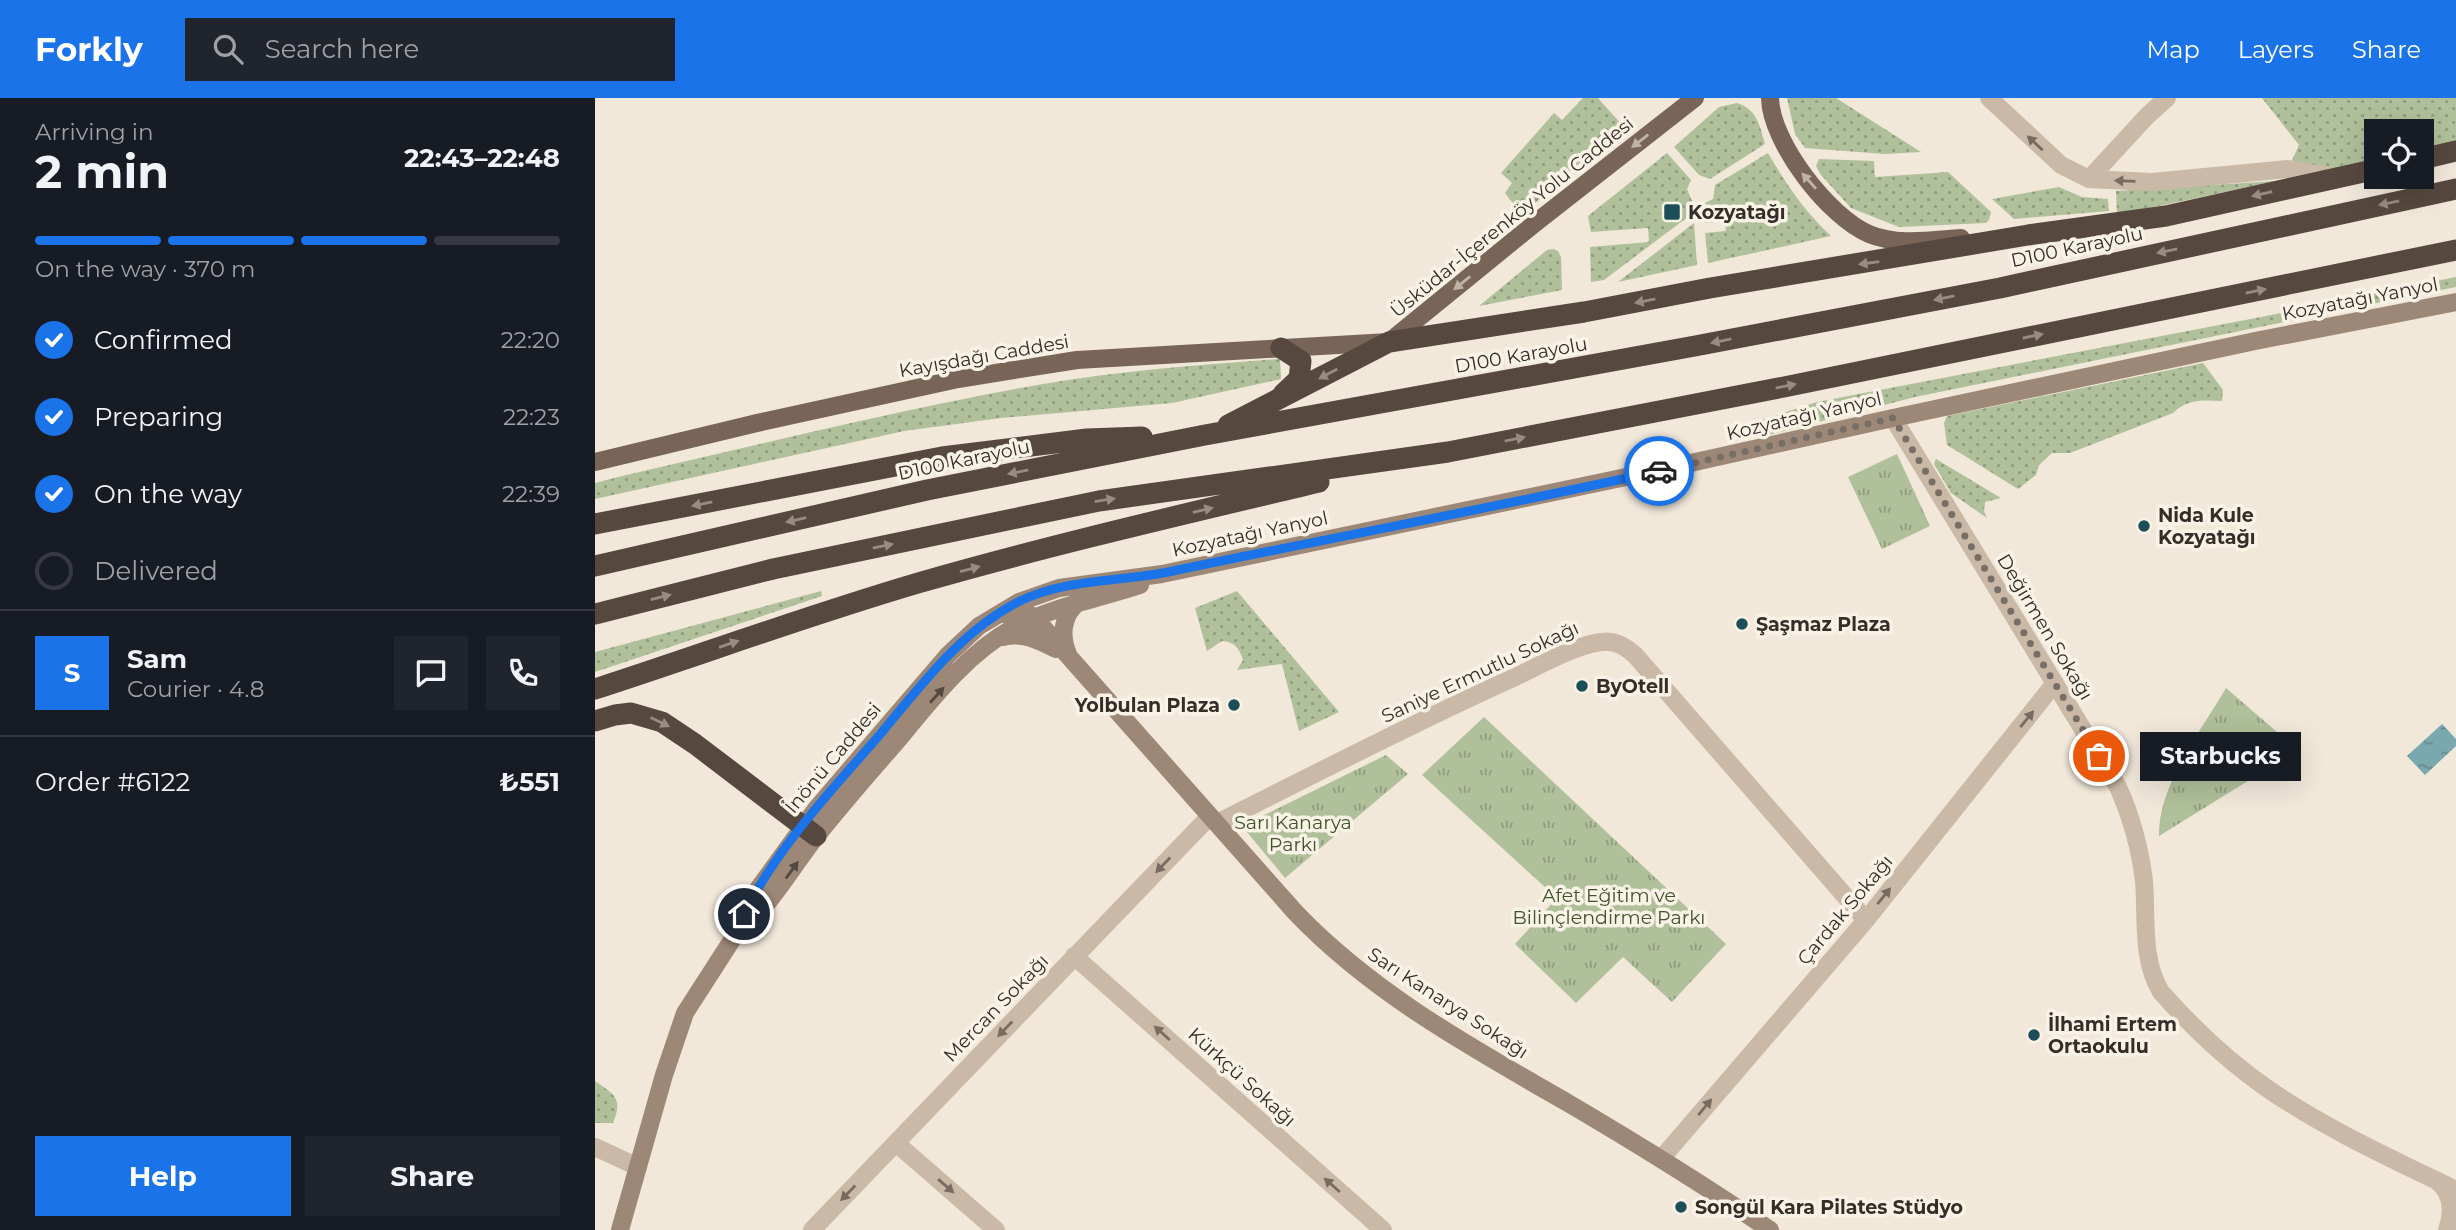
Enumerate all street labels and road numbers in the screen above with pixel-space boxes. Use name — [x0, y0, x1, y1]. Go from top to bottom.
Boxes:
street label: Üsküdar-İçerenköy Yolu Caddesi — [1386, 112, 1638, 322]
street label: D100 Karayolu — [2009, 222, 2145, 272]
street label: Kozyatağı Yanyol — [2280, 273, 2440, 325]
street label: Kayışdağı Caddesi — [897, 330, 1071, 382]
street label: D100 Karayolu — [1453, 332, 1589, 378]
street label: Kozyatağı Yanyol — [1724, 387, 1884, 445]
street label: D100 Karayolu — [896, 435, 1032, 485]
street label: Kozyatağı Yanyol — [1170, 506, 1330, 562]
street label: Değirmen Sokağı — [1992, 550, 2098, 704]
street label: Saniye Ermutlu Sokağı — [1378, 616, 1582, 728]
street label: İnönü Caddesi — [780, 698, 886, 818]
street label: Çardak Sokağı — [1792, 850, 1898, 970]
street label: Sarı Kanarya Sokağı — [1363, 943, 1533, 1063]
street label: Mercan Sokağı — [939, 949, 1053, 1067]
street label: Kürkçü Sokağı — [1183, 1023, 1301, 1131]

